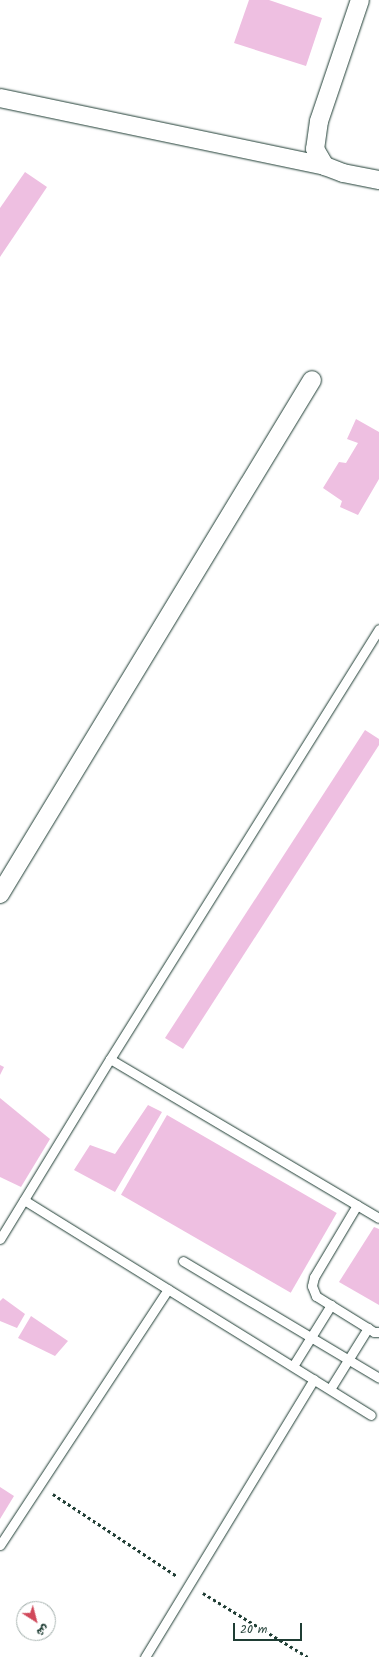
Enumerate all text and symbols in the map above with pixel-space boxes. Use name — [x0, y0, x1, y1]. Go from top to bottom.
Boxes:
north arrow — [16, 1601, 56, 1641]
scale bar — [235, 1615, 304, 1641]
text: ش — [32, 1619, 53, 1641]
text: 20 m — [240, 1620, 267, 1639]

